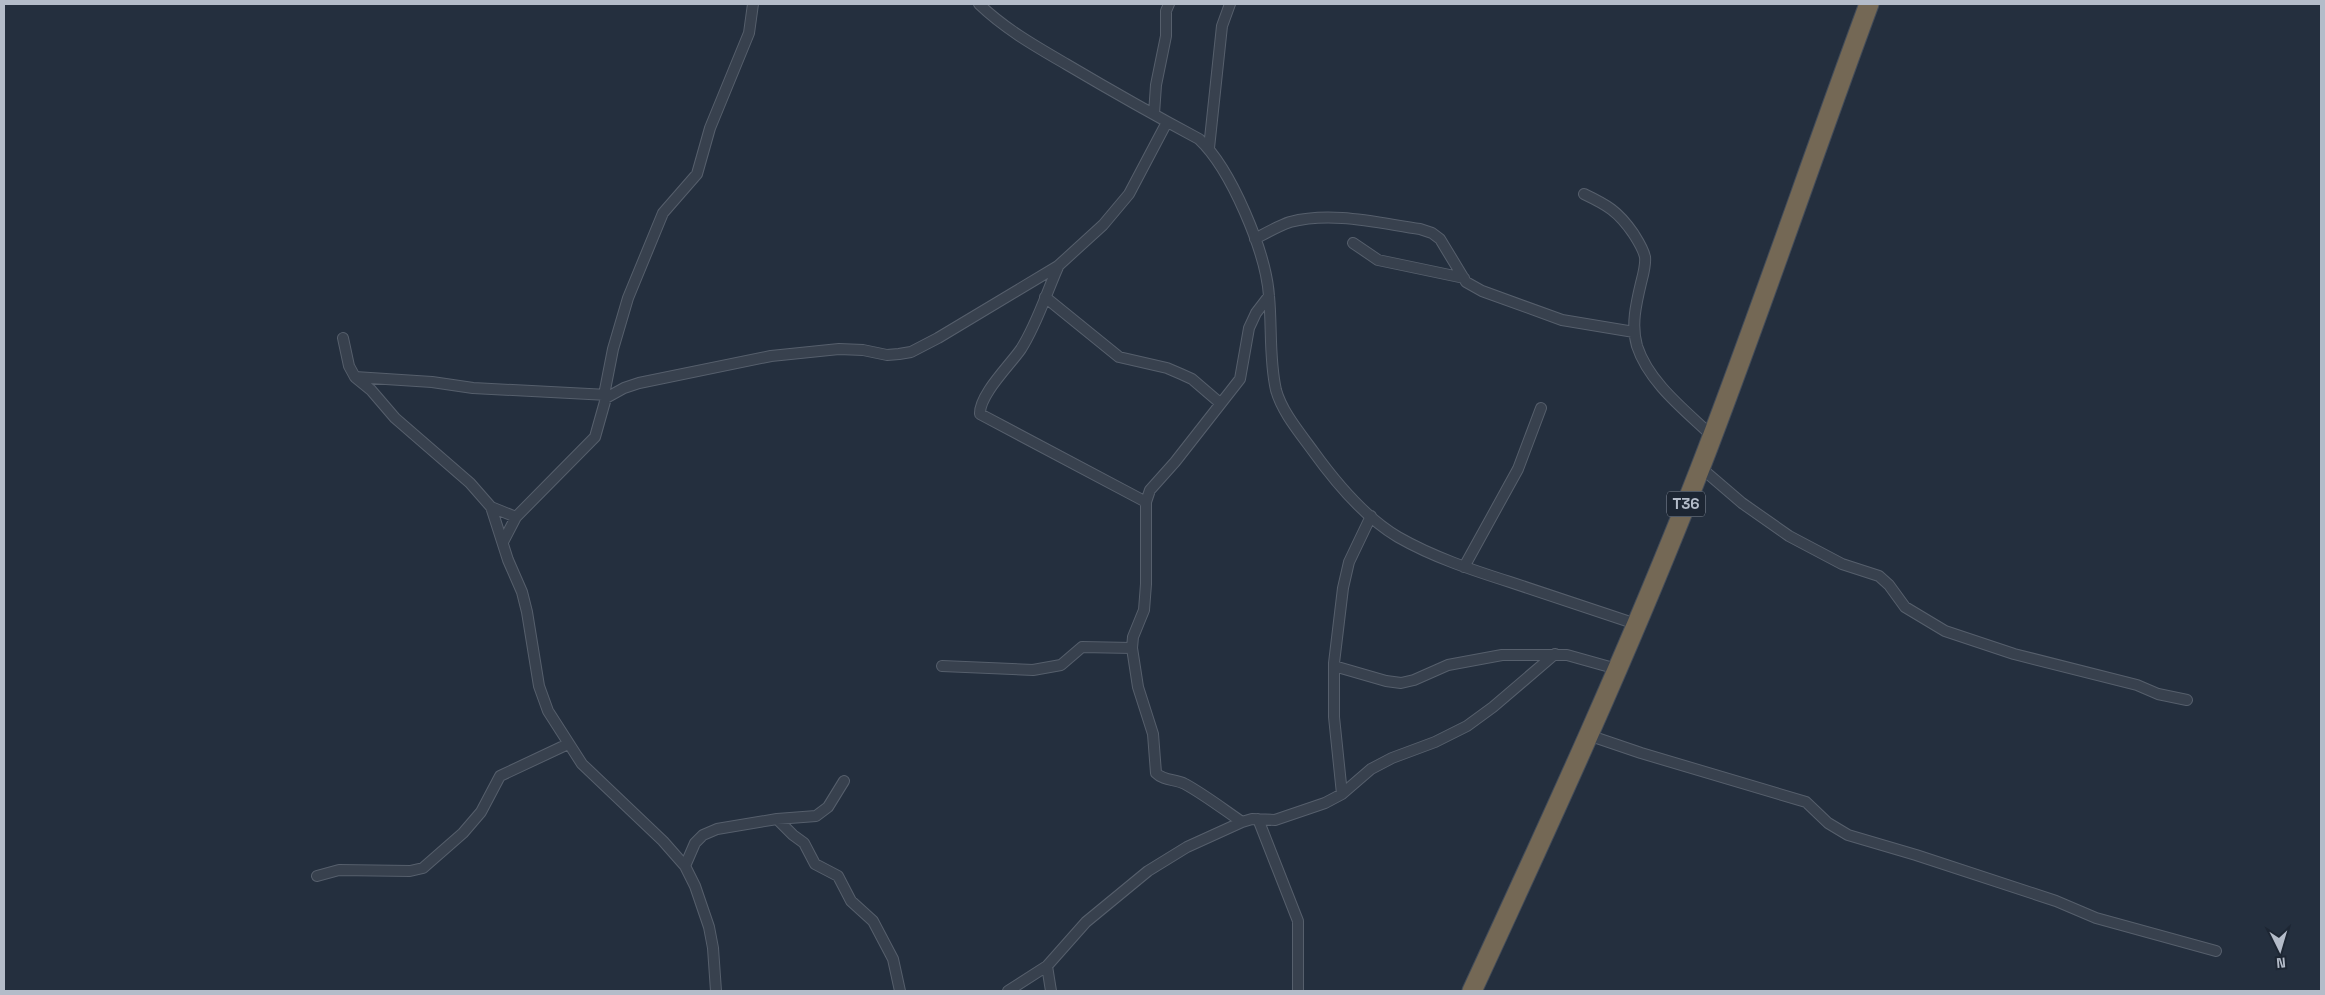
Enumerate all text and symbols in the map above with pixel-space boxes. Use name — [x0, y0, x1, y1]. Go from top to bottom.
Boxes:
road number: T36 — [1667, 492, 1705, 516]
north arrow — [2255, 925, 2305, 975]
text: N — [2276, 954, 2287, 972]

